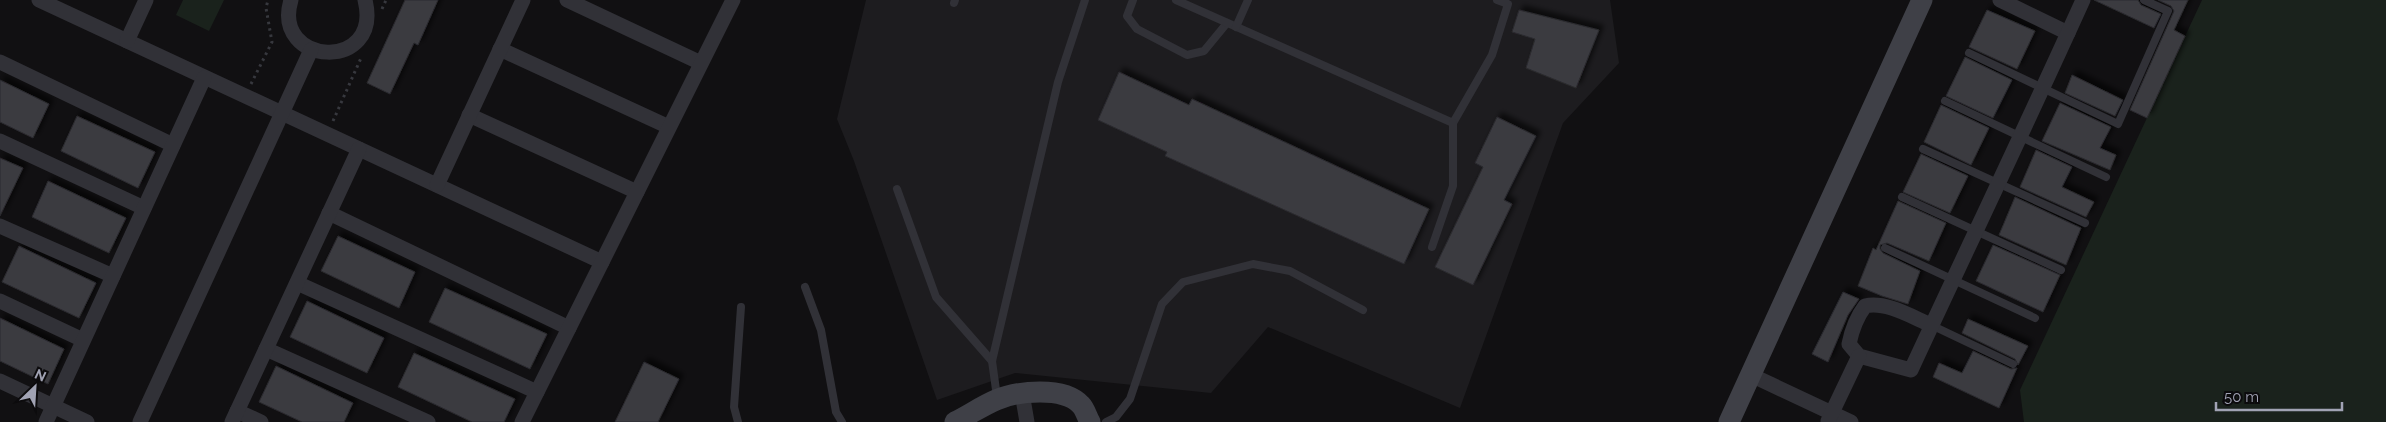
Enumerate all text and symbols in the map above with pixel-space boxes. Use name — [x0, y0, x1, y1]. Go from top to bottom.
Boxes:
north arrow — [10, 362, 60, 412]
text: N — [32, 366, 49, 385]
scale bar — [2216, 380, 2342, 412]
text: 50 m — [2224, 388, 2259, 406]

